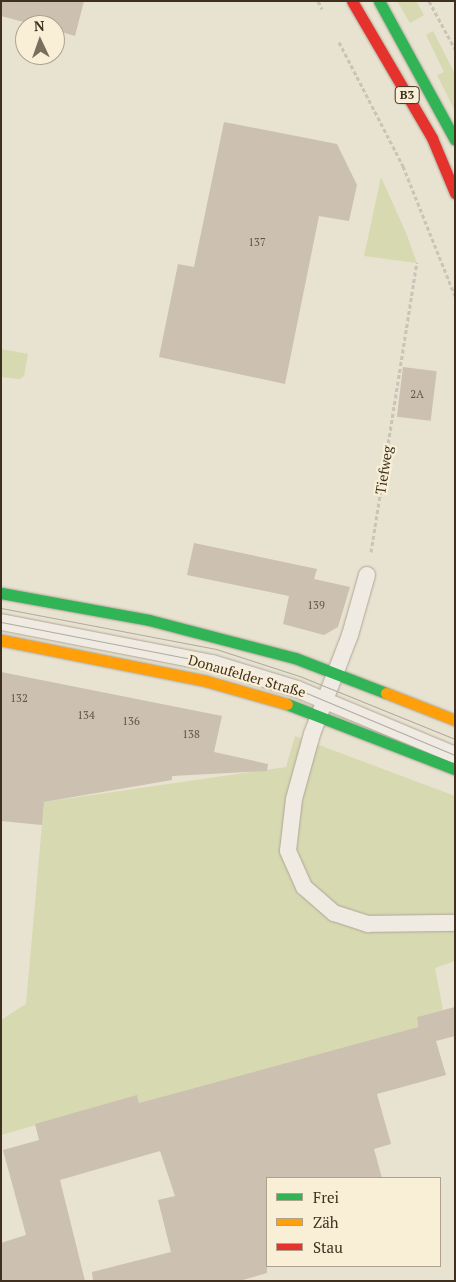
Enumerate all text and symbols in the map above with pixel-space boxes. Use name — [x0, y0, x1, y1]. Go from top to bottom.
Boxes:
north arrow — [15, 15, 65, 65]
text: N — [33, 16, 45, 35]
road number: B3 — [394, 86, 420, 104]
house number: 137 — [248, 235, 266, 249]
house number: 2A — [410, 387, 424, 401]
street label: Tiefweg — [372, 444, 396, 496]
house number: 139 — [307, 598, 325, 612]
street label: Donaufelder Straße — [186, 651, 308, 701]
house number: 132 — [10, 691, 28, 705]
house number: 134 — [77, 708, 95, 722]
house number: 136 — [122, 714, 140, 728]
house number: 138 — [182, 727, 200, 741]
legend — [266, 1177, 441, 1267]
text: Frei — [313, 1187, 339, 1207]
text: Zäh — [313, 1212, 339, 1232]
text: Stau — [313, 1237, 343, 1257]

